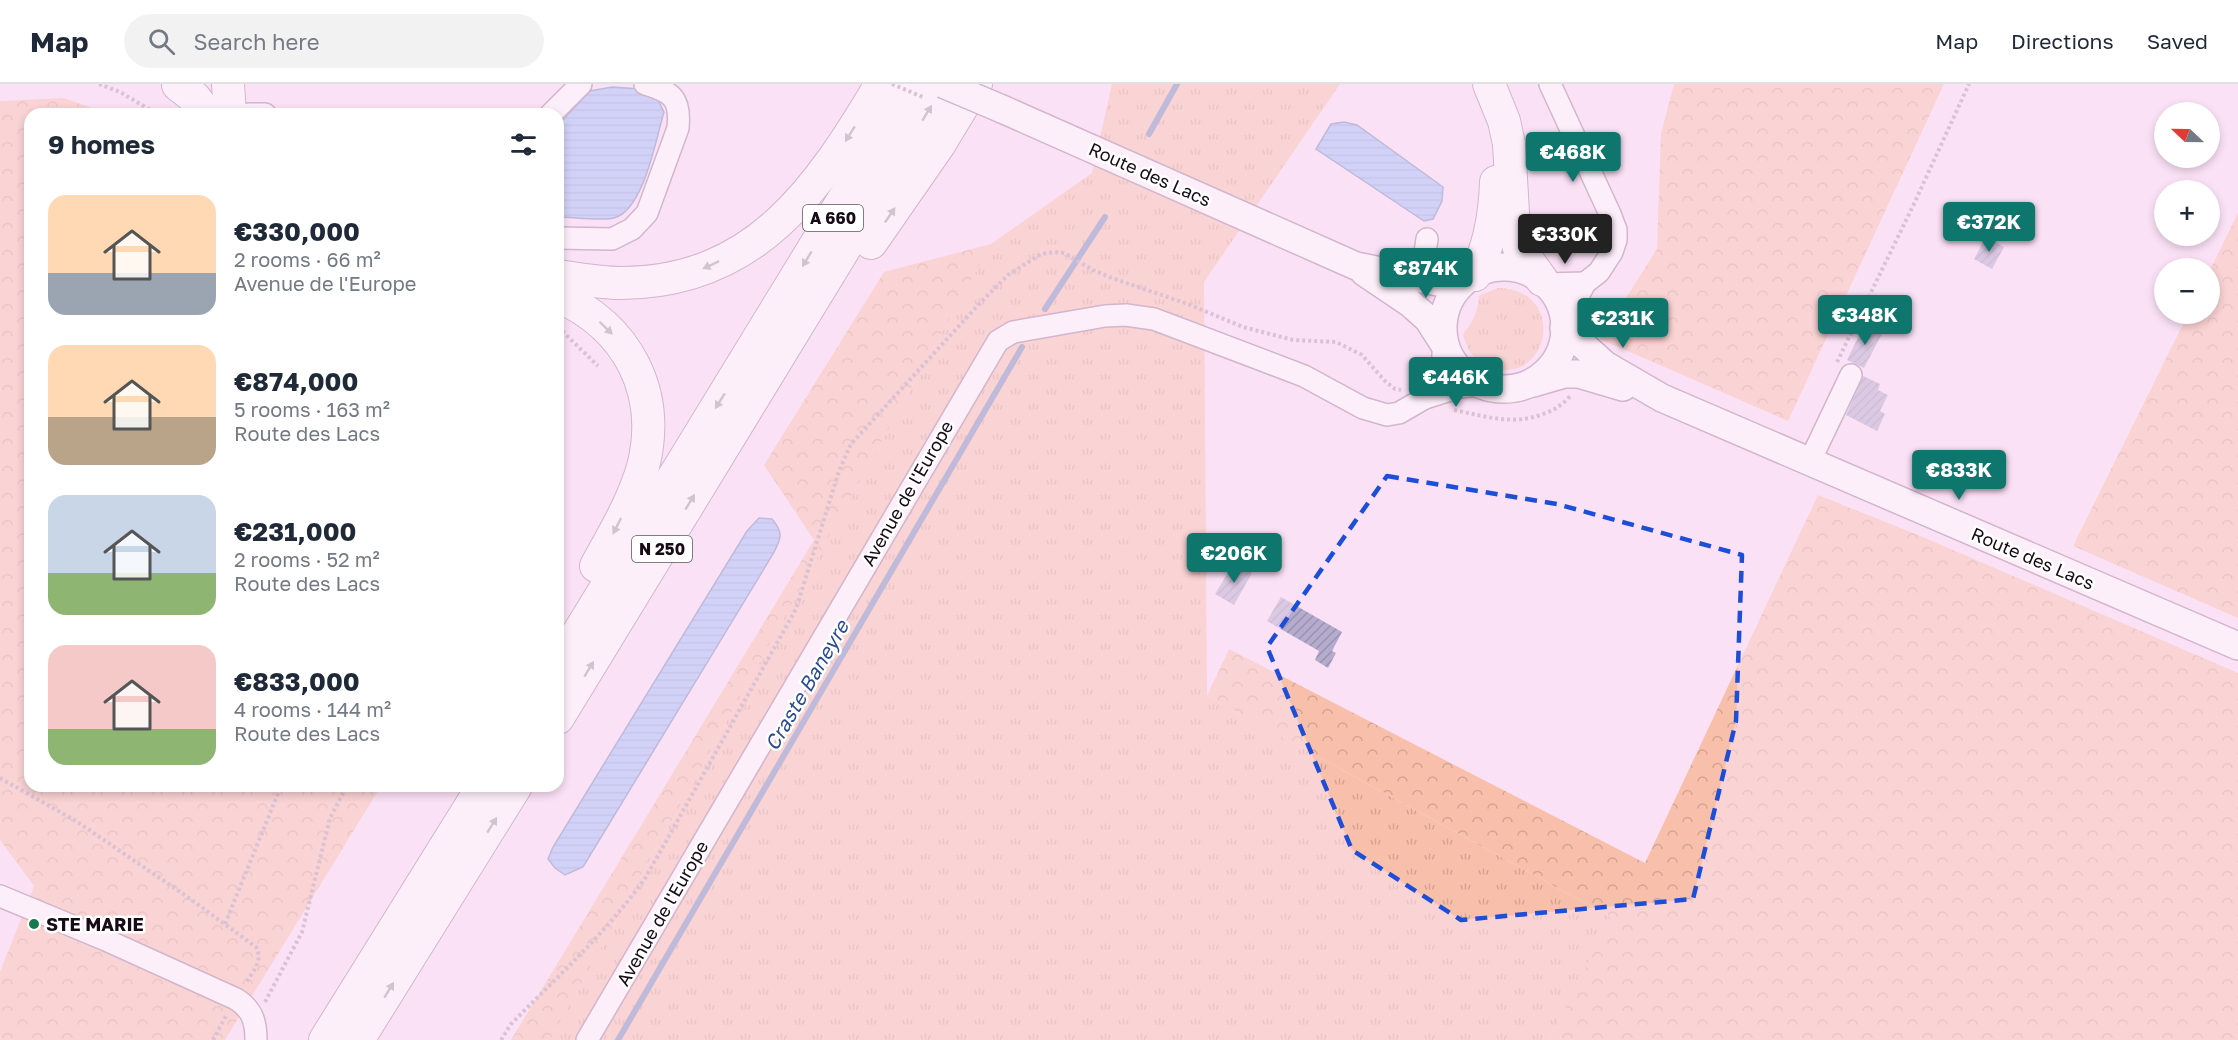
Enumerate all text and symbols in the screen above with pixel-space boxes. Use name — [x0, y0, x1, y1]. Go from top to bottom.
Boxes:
search box — [124, 14, 544, 68]
text: Map — [30, 25, 88, 58]
icon: search — [145, 25, 178, 58]
text: Search here — [193, 28, 319, 55]
text: Map — [1935, 28, 1978, 54]
text: Directions — [2011, 28, 2114, 54]
text: Saved — [2147, 28, 2208, 54]
north arrow — [2154, 102, 2220, 168]
map controls — [2154, 102, 2220, 324]
one-way arrow — [922, 105, 933, 121]
one-way arrow — [845, 126, 856, 142]
icon: filters — [507, 128, 540, 161]
text: 9 homes — [48, 129, 155, 160]
pin: €468K — [1531, 132, 1615, 183]
street label: Route des Lacs — [1086, 137, 1214, 211]
text: €468K — [1540, 139, 1606, 163]
button: + — [2154, 180, 2220, 246]
pin: €372K — [1947, 202, 2031, 253]
road number: A 660 — [803, 205, 863, 231]
one-way arrow — [885, 207, 896, 224]
text: €372K — [1957, 209, 2021, 233]
pin: €330K — [1523, 214, 1607, 265]
text: €330,000 — [234, 216, 360, 247]
icon: home — [96, 219, 168, 291]
text: €330K — [1532, 221, 1598, 245]
text: 2 rooms · 66 m² — [234, 247, 381, 271]
pin: €874K — [1384, 248, 1468, 299]
one-way arrow — [802, 251, 813, 268]
text: €874K — [1394, 255, 1458, 279]
button: − — [2154, 258, 2220, 324]
one-way arrow — [702, 260, 720, 270]
text: Avenue de l'Europe — [234, 271, 416, 295]
pin: €348K — [1823, 295, 1907, 346]
pin: €231K — [1581, 298, 1665, 349]
text: €348K — [1832, 302, 1898, 326]
text: €231K — [1591, 305, 1655, 329]
one-way arrow — [599, 321, 614, 335]
pin: €446K — [1414, 357, 1498, 408]
text: €446K — [1423, 364, 1489, 388]
text: €874,000 — [234, 366, 358, 397]
icon: home — [96, 369, 168, 441]
one-way arrow — [715, 393, 726, 409]
text: 5 rooms · 163 m² — [234, 397, 390, 421]
street label: Avenue de l'Europe — [856, 416, 958, 570]
text: Route des Lacs — [234, 421, 380, 445]
pin: €833K — [1917, 450, 2001, 501]
text: €833K — [1926, 457, 1992, 481]
one-way arrow — [685, 494, 696, 510]
text: €231,000 — [234, 516, 356, 547]
one-way arrow — [612, 518, 622, 535]
icon: home — [96, 519, 168, 591]
street label: Route des Lacs — [1968, 522, 2098, 594]
pin: €206K — [1192, 533, 1276, 584]
road number: N 250 — [632, 536, 692, 562]
text: €206K — [1201, 540, 1267, 564]
text: 2 rooms · 52 m² — [234, 547, 380, 571]
text: Route des Lacs — [234, 571, 380, 595]
water label: Craste Baneyre — [759, 614, 855, 755]
one-way arrow — [583, 661, 594, 677]
text: €833,000 — [234, 666, 360, 697]
icon: home — [96, 669, 168, 741]
text: 4 rooms · 144 m² — [234, 697, 391, 721]
text: Route des Lacs — [234, 721, 380, 745]
one-way arrow — [486, 816, 497, 833]
street label: Avenue de l'Europe — [611, 836, 713, 990]
place label: STE MARIE — [46, 913, 144, 935]
marker: STE MARIE — [27, 917, 41, 931]
one-way arrow — [383, 982, 394, 998]

